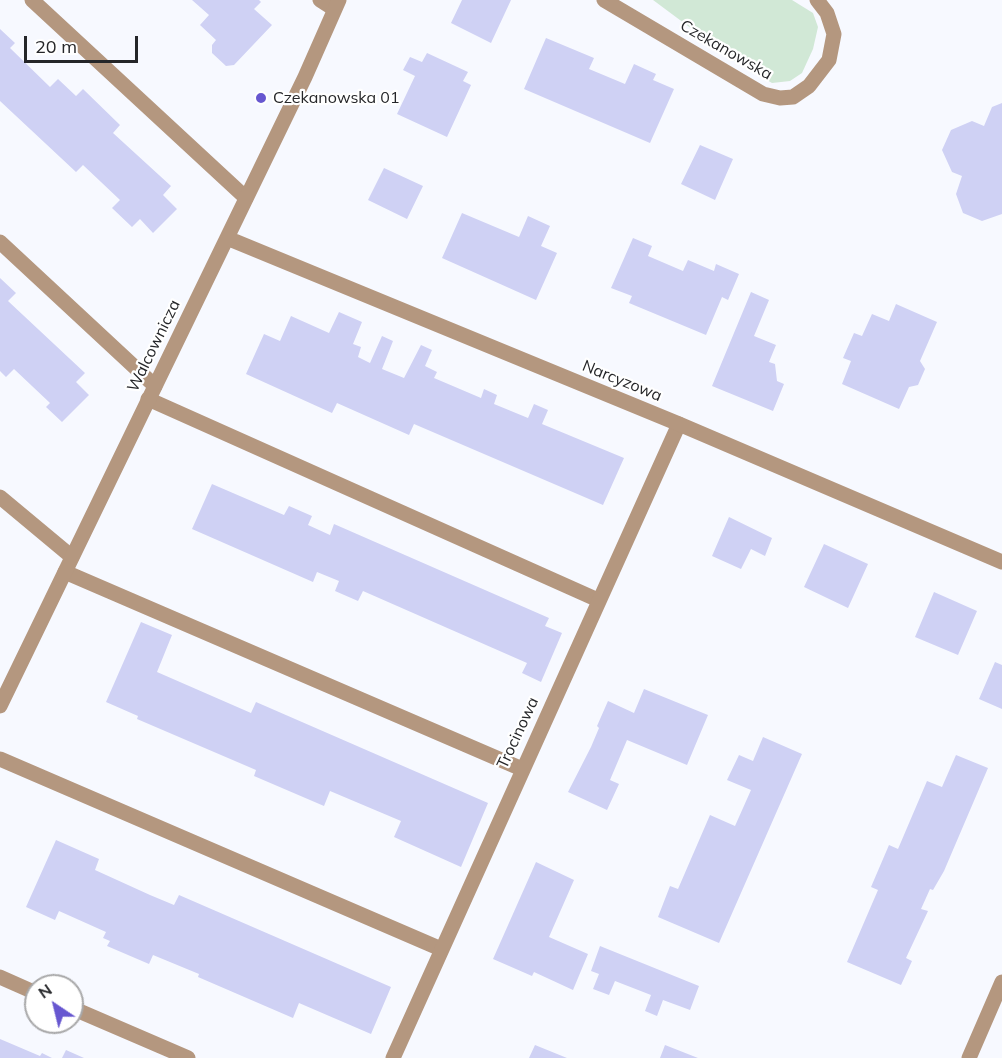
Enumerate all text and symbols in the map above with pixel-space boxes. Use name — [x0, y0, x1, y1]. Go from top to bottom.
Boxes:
street label: Czekanowska — [677, 16, 775, 84]
scale bar — [27, 24, 141, 62]
text: 20 m — [35, 35, 77, 58]
place label: Czekanowska 01 — [273, 88, 399, 108]
marker: Czekanowska 01 — [254, 91, 268, 105]
street label: Walcownicza — [123, 297, 185, 395]
street label: Narcyzowa — [579, 356, 665, 406]
street label: Trocinowa — [493, 694, 543, 772]
north arrow — [24, 974, 84, 1034]
text: N — [34, 979, 56, 1003]

